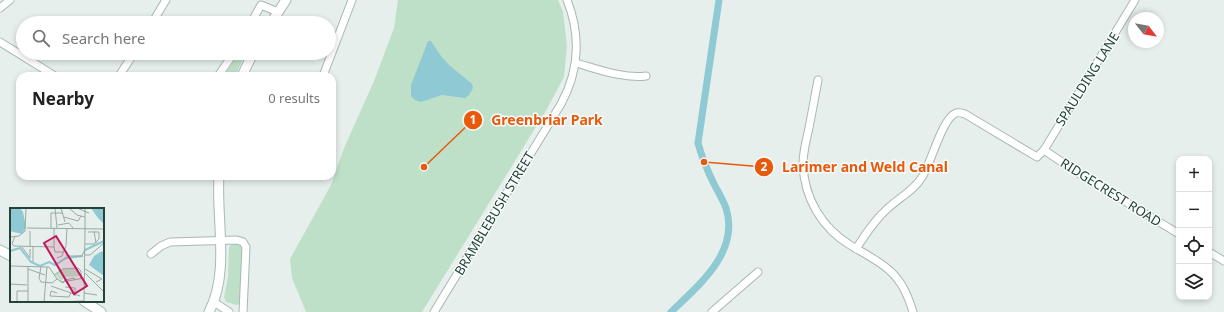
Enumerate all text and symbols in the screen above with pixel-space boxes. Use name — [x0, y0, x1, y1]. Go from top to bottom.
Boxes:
north arrow — [1128, 12, 1164, 48]
search box — [16, 16, 336, 60]
icon: search — [30, 27, 52, 49]
text: Search here — [62, 28, 145, 48]
street label: SPAULDING LANE — [1051, 29, 1123, 129]
text: Nearby — [32, 87, 94, 110]
text: 0 results — [268, 89, 320, 107]
callout: Greenbriar Park — [463, 107, 611, 133]
text: Greenbriar Park — [491, 110, 603, 129]
text: 1 — [470, 111, 476, 128]
street label: BRAMBLEBUSH STREET — [450, 147, 539, 278]
callout: Larimer and Weld Canal — [754, 154, 956, 180]
street label: RIDGECREST ROAD — [1057, 154, 1165, 230]
map controls — [1176, 156, 1212, 300]
button: + — [1176, 156, 1212, 192]
text: Larimer and Weld Canal — [782, 157, 948, 176]
text: 2 — [761, 158, 768, 175]
button: − — [1176, 192, 1212, 228]
inset map — [10, 208, 104, 302]
button: locate — [1176, 228, 1212, 264]
button: layers — [1176, 264, 1212, 300]

